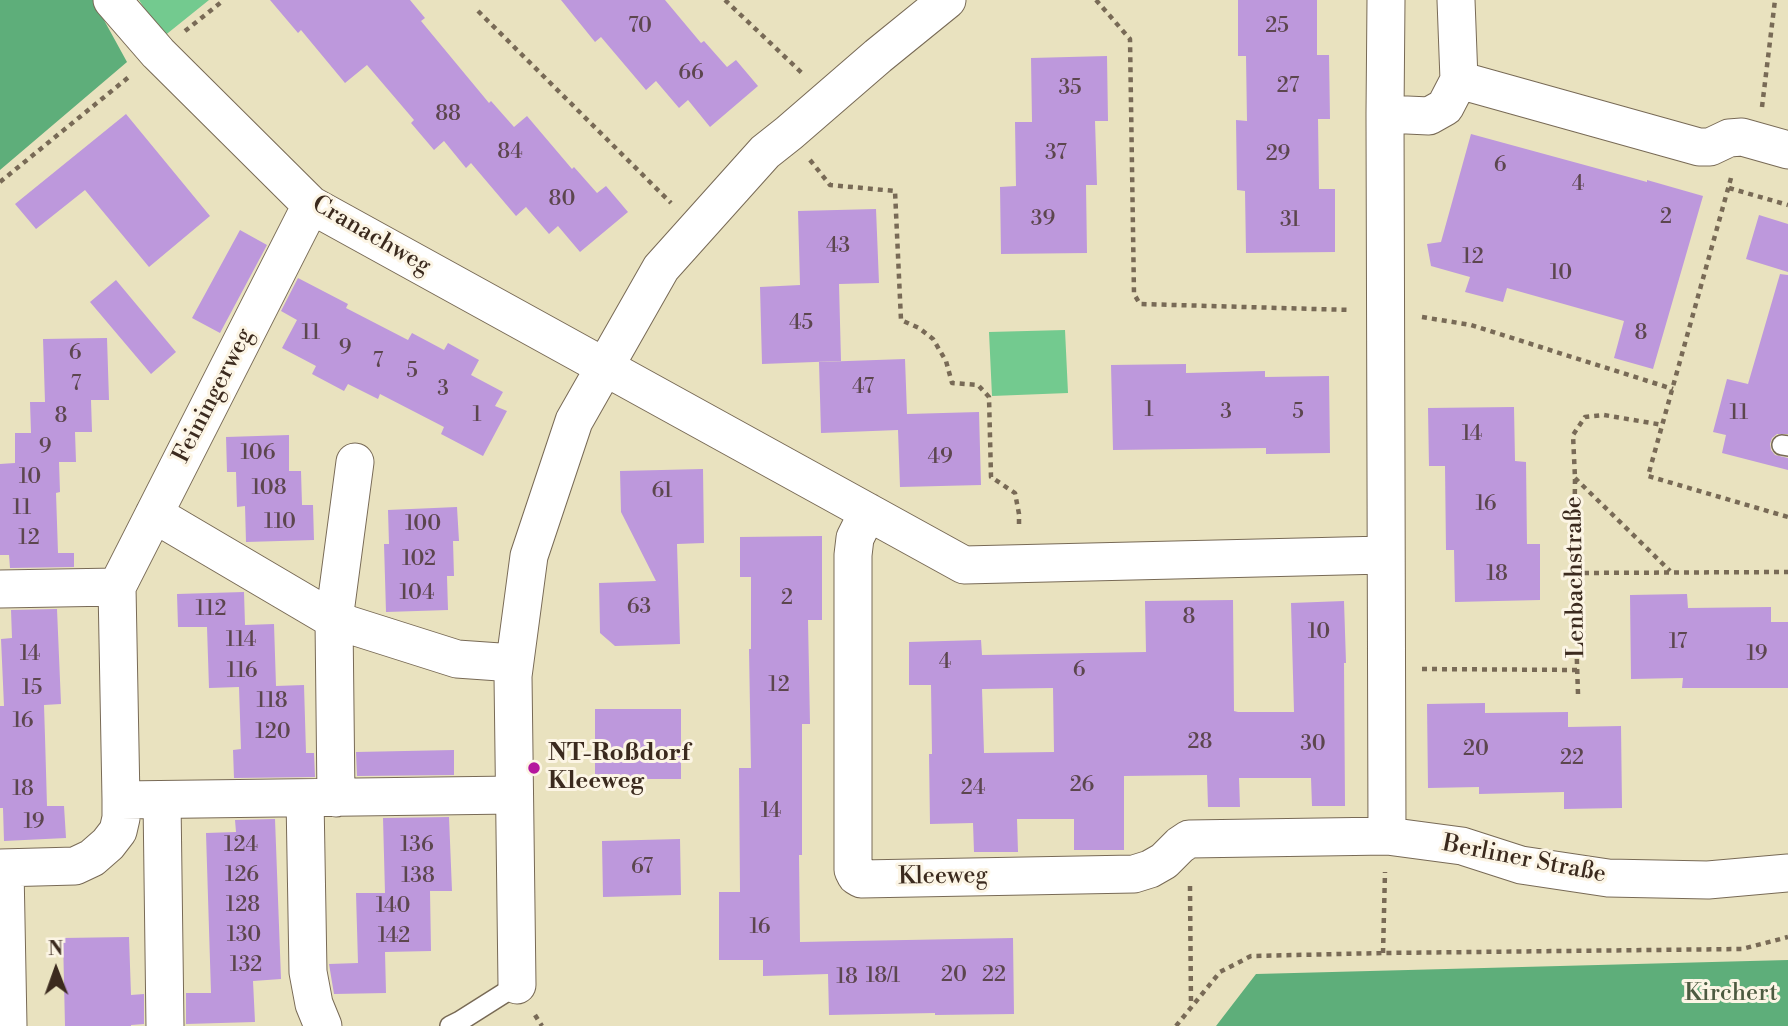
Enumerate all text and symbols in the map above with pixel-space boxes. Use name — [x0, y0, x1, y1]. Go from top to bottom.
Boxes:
house number: 70 — [628, 14, 652, 40]
house number: 25 — [1265, 14, 1289, 40]
house number: 66 — [678, 61, 704, 87]
house number: 27 — [1277, 74, 1299, 100]
house number: 35 — [1058, 76, 1082, 102]
house number: 88 — [435, 102, 461, 128]
house number: 84 — [497, 140, 523, 166]
house number: 37 — [1045, 141, 1067, 167]
house number: 29 — [1266, 142, 1290, 168]
house number: 6 — [1494, 153, 1506, 179]
house number: 4 — [1572, 172, 1584, 198]
house number: 80 — [549, 187, 575, 213]
street label: Cranachweg — [306, 190, 436, 282]
house number: 2 — [1660, 205, 1672, 231]
house number: 39 — [1031, 207, 1055, 233]
house number: 31 — [1280, 208, 1300, 234]
house number: 43 — [826, 234, 850, 260]
house number: 12 — [1462, 245, 1484, 271]
house number: 10 — [1550, 261, 1572, 287]
house number: 45 — [789, 311, 813, 337]
house number: 11 — [302, 321, 320, 347]
house number: 8 — [1635, 321, 1647, 347]
street label: Feiningerweg — [168, 324, 260, 468]
house number: 9 — [339, 336, 351, 362]
house number: 6 — [69, 341, 81, 367]
house number: 7 — [373, 349, 383, 375]
house number: 5 — [406, 359, 418, 385]
house number: 7 — [71, 372, 81, 398]
house number: 47 — [852, 375, 874, 401]
house number: 3 — [437, 377, 449, 403]
house number: 1 — [1144, 398, 1154, 424]
house number: 3 — [1220, 400, 1232, 426]
house number: 5 — [1292, 400, 1304, 426]
house number: 11 — [1730, 401, 1748, 427]
house number: 1 — [472, 403, 482, 429]
house number: 8 — [55, 404, 67, 430]
house number: 14 — [1462, 422, 1482, 448]
house number: 9 — [39, 435, 51, 461]
house number: 106 — [240, 441, 276, 467]
house number: 49 — [927, 445, 953, 471]
house number: 10 — [19, 465, 41, 491]
house number: 108 — [251, 476, 287, 502]
house number: 61 — [651, 479, 673, 505]
house number: 16 — [1475, 492, 1497, 518]
house number: 11 — [13, 496, 31, 522]
street label: Lenbachstraße — [1560, 496, 1592, 658]
house number: 110 — [264, 510, 296, 536]
house number: 100 — [405, 512, 441, 538]
house number: 12 — [18, 526, 40, 552]
house number: 102 — [402, 547, 436, 573]
house number: 18 — [1486, 562, 1508, 588]
house number: 104 — [400, 581, 434, 607]
house number: 2 — [781, 586, 793, 612]
house number: 63 — [627, 595, 651, 621]
house number: 112 — [195, 597, 227, 623]
house number: 8 — [1183, 605, 1195, 631]
house number: 10 — [1308, 620, 1330, 646]
house number: 114 — [226, 628, 256, 654]
house number: 17 — [1669, 630, 1687, 656]
house number: 14 — [20, 642, 40, 668]
house number: 19 — [1746, 642, 1768, 668]
house number: 4 — [939, 650, 951, 676]
house number: 6 — [1073, 658, 1085, 684]
house number: 116 — [227, 659, 257, 685]
house number: 12 — [768, 673, 790, 699]
house number: 15 — [22, 676, 42, 702]
house number: 118 — [256, 689, 288, 715]
house number: 16 — [12, 709, 34, 735]
house number: 120 — [255, 720, 291, 746]
house number: 28 — [1188, 730, 1212, 756]
house number: 30 — [1300, 732, 1326, 758]
house number: 20 — [1463, 737, 1489, 763]
place label: NT-Roßdorf Kleeweg — [548, 740, 690, 796]
house number: 22 — [1560, 746, 1584, 772]
marker: NT-Roßdorf Kleeweg — [526, 760, 542, 776]
house number: 26 — [1070, 773, 1094, 799]
house number: 24 — [961, 776, 985, 802]
house number: 18 — [12, 777, 34, 803]
house number: 14 — [761, 799, 781, 825]
house number: 19 — [23, 810, 45, 836]
street label: Berliner Straße — [1440, 830, 1608, 890]
house number: 124 — [224, 833, 258, 859]
house number: 136 — [400, 833, 434, 859]
house number: 67 — [631, 855, 653, 881]
street label: Kleeweg — [898, 862, 988, 892]
house number: 126 — [225, 863, 259, 889]
house number: 138 — [401, 864, 435, 890]
house number: 128 — [226, 893, 260, 919]
house number: 140 — [376, 894, 410, 920]
house number: 16 — [749, 915, 771, 941]
house number: 130 — [227, 923, 261, 949]
house number: 142 — [378, 924, 410, 950]
north arrow — [21, 935, 91, 1005]
text: N — [48, 937, 63, 961]
house number: 132 — [230, 953, 262, 979]
house number: 20 — [941, 963, 967, 989]
house number: 22 — [982, 963, 1006, 989]
house number: 18/1 — [866, 964, 900, 990]
house number: 18 — [836, 965, 858, 991]
park label: Kirchert — [1684, 980, 1778, 1008]

